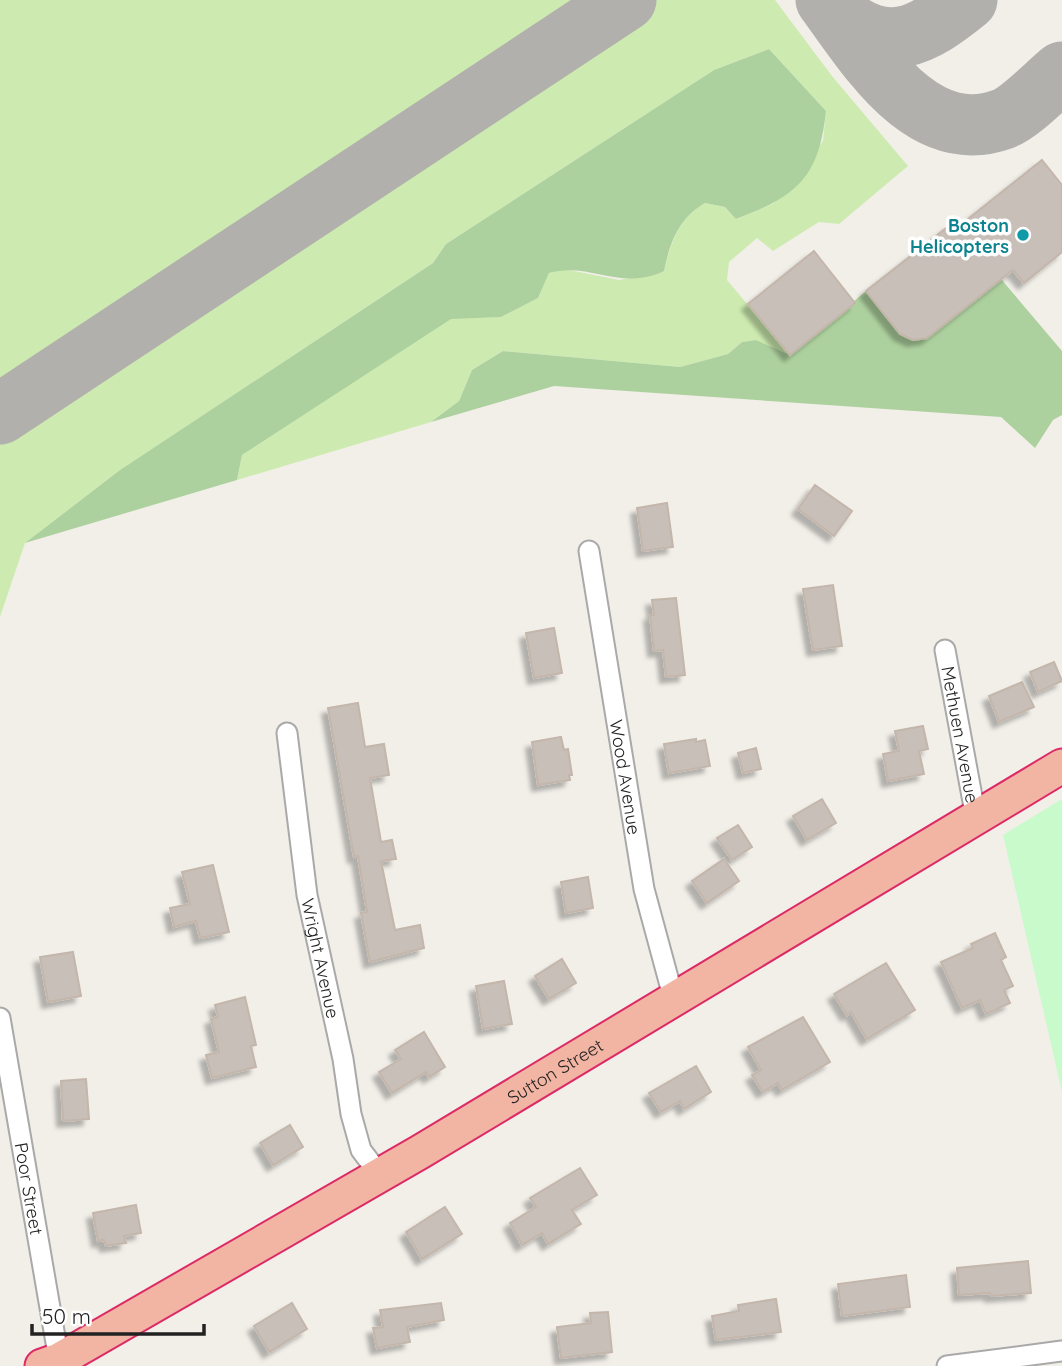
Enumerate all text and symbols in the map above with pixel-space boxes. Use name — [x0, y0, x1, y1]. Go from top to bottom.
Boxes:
place label: Boston Helicopters — [910, 214, 1009, 258]
marker: Boston Helicopters — [1015, 227, 1031, 243]
street label: Methuen Avenue — [937, 664, 985, 805]
street label: Wood Avenue — [605, 718, 646, 836]
street label: Wright Avenue — [297, 896, 345, 1020]
street label: Sutton Street — [503, 1033, 607, 1109]
street label: Poor Street — [10, 1141, 49, 1236]
scale bar — [32, 1292, 203, 1336]
text: 50 m — [42, 1303, 91, 1329]

